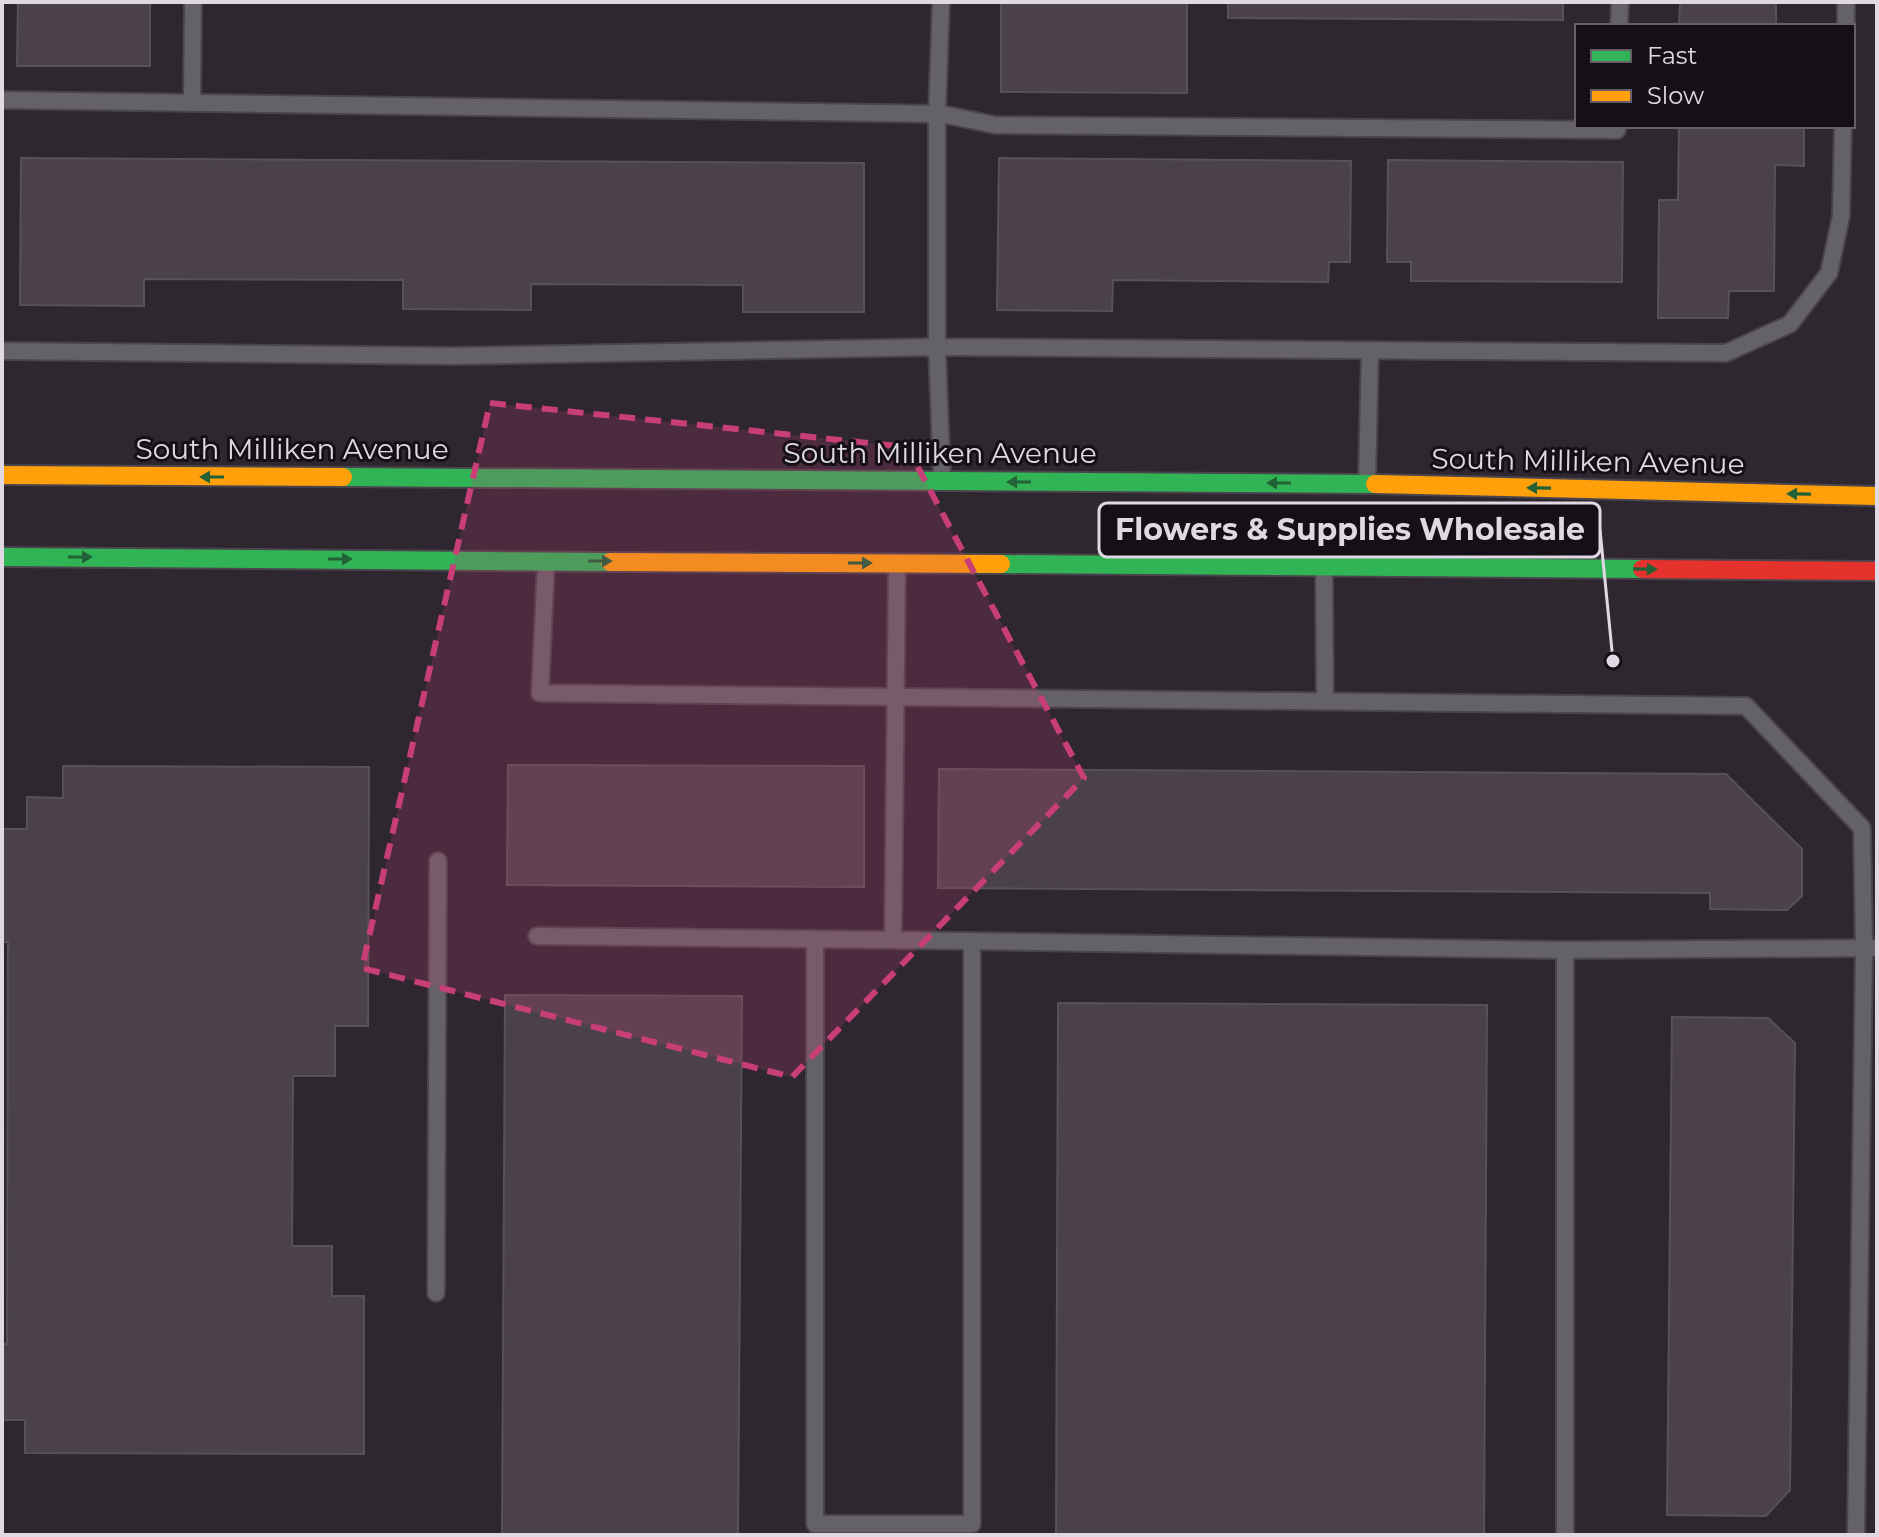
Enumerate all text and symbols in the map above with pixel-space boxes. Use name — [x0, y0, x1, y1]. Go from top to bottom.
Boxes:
legend — [1575, 24, 1855, 128]
text: Fast — [1647, 41, 1698, 70]
text: Slow — [1647, 81, 1704, 110]
street label: South Milliken Avenue — [135, 432, 449, 466]
street label: South Milliken Avenue — [783, 436, 1097, 470]
street label: South Milliken Avenue — [1431, 441, 1745, 481]
one-way arrow — [199, 471, 224, 483]
one-way arrow — [1006, 476, 1031, 488]
one-way arrow — [1266, 477, 1291, 489]
one-way arrow — [1526, 481, 1551, 494]
one-way arrow — [1786, 488, 1811, 500]
callout: Flowers & Supplies Wholesale — [1099, 503, 1600, 557]
text: Flowers & Supplies Wholesale — [1115, 511, 1585, 548]
one-way arrow — [68, 551, 93, 564]
one-way arrow — [328, 553, 353, 565]
one-way arrow — [588, 555, 613, 568]
one-way arrow — [848, 557, 873, 569]
one-way arrow — [1633, 563, 1658, 575]

